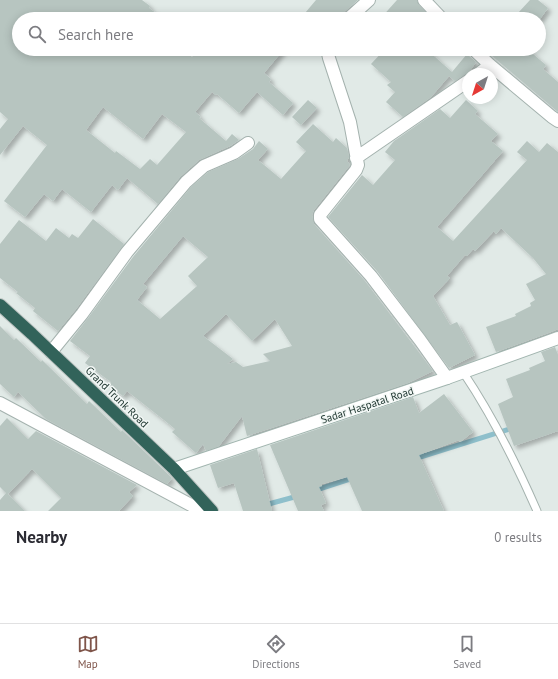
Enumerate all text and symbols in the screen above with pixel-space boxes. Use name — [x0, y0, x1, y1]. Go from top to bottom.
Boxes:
search box — [12, 12, 546, 56]
icon: search — [26, 23, 48, 45]
text: Search here — [58, 25, 134, 44]
north arrow — [462, 68, 498, 104]
street label: Grand Trunk Road — [83, 363, 152, 431]
street label: Sadar Haspatal Road — [319, 383, 415, 427]
text: Nearby — [16, 526, 67, 548]
text: 0 results — [494, 529, 542, 546]
tab: Map — [77, 633, 99, 671]
tab: Directions — [252, 633, 300, 671]
tab: Saved — [453, 633, 481, 671]

